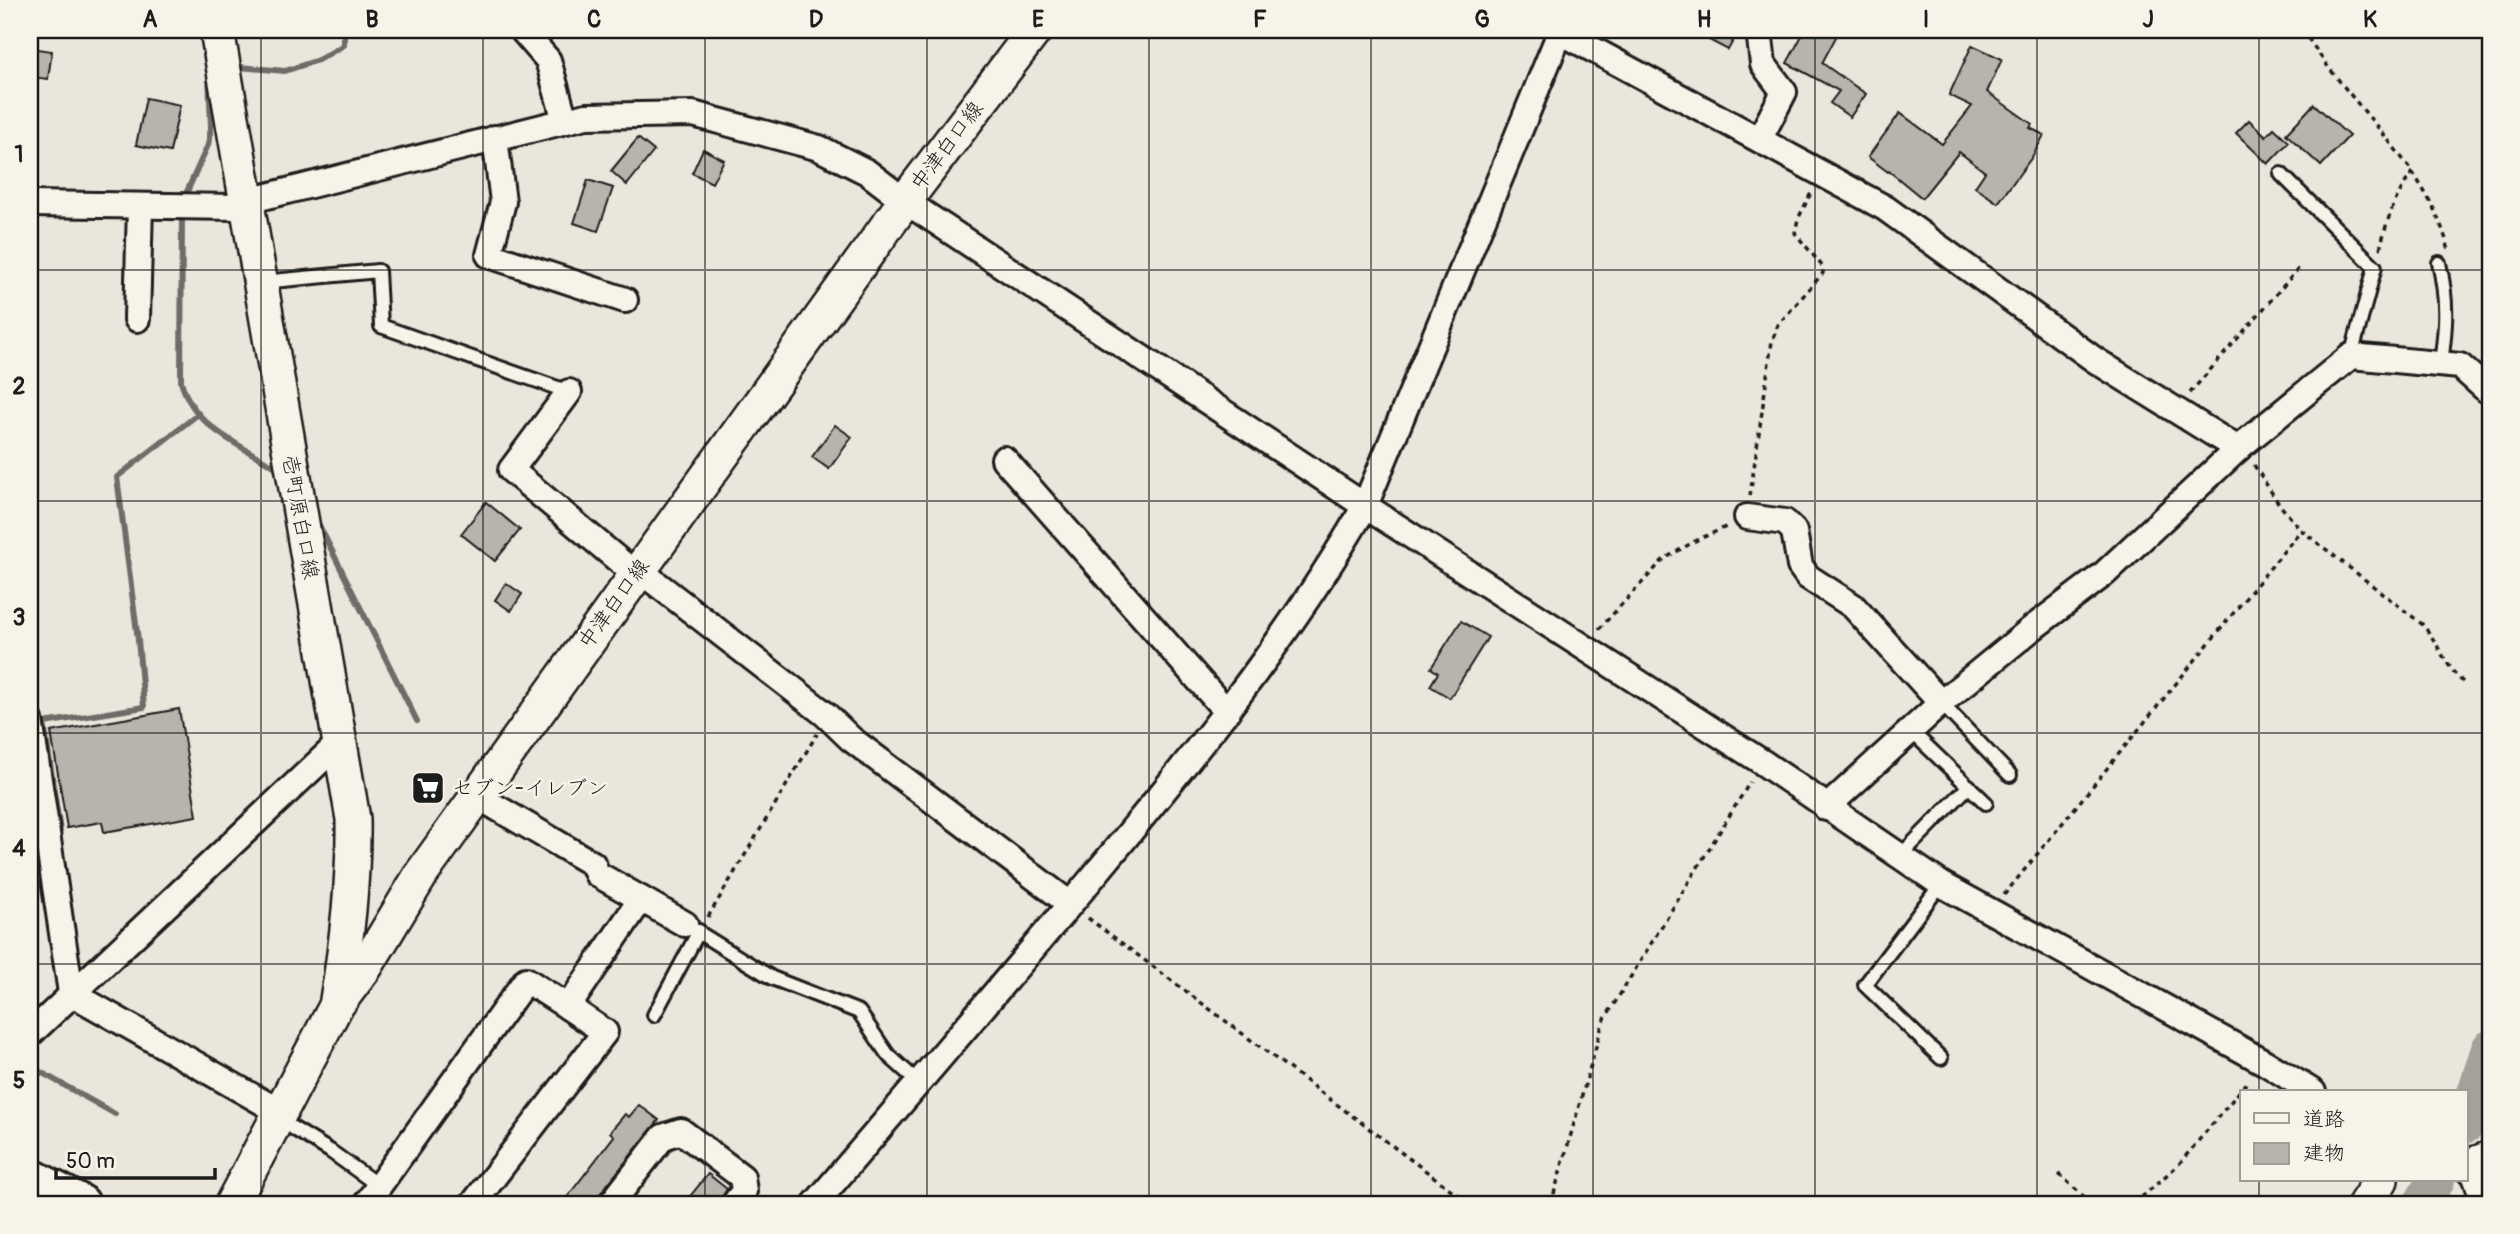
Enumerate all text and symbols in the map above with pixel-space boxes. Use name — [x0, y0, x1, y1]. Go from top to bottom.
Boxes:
text: A — [143, 5, 158, 34]
text: B — [365, 5, 379, 34]
text: C — [587, 5, 601, 34]
text: D — [809, 5, 823, 34]
text: E — [1032, 5, 1044, 34]
text: F — [1253, 5, 1267, 34]
text: G — [1474, 5, 1490, 34]
text: H — [1697, 5, 1711, 34]
text: I — [1923, 5, 1929, 34]
text: J — [2142, 5, 2154, 34]
text: K — [2363, 5, 2377, 34]
street label: 中津白口線 — [905, 96, 989, 196]
text: 1 — [15, 140, 24, 169]
text: 2 — [13, 372, 26, 401]
street label: 壱町原白口線 — [276, 453, 324, 581]
street label: 中津白口線 — [572, 554, 656, 654]
text: 3 — [13, 603, 25, 632]
supermarket icon: セブン-イレブン — [409, 769, 447, 807]
place label: セブン-イレブン — [452, 775, 608, 802]
text: 4 — [12, 834, 26, 863]
text: 5 — [13, 1066, 25, 1095]
legend — [2240, 1090, 2468, 1182]
text: 道路 — [2303, 1106, 2345, 1133]
scale bar — [56, 1136, 215, 1180]
text: 建物 — [2303, 1140, 2345, 1167]
text: 50 m — [66, 1148, 115, 1175]

